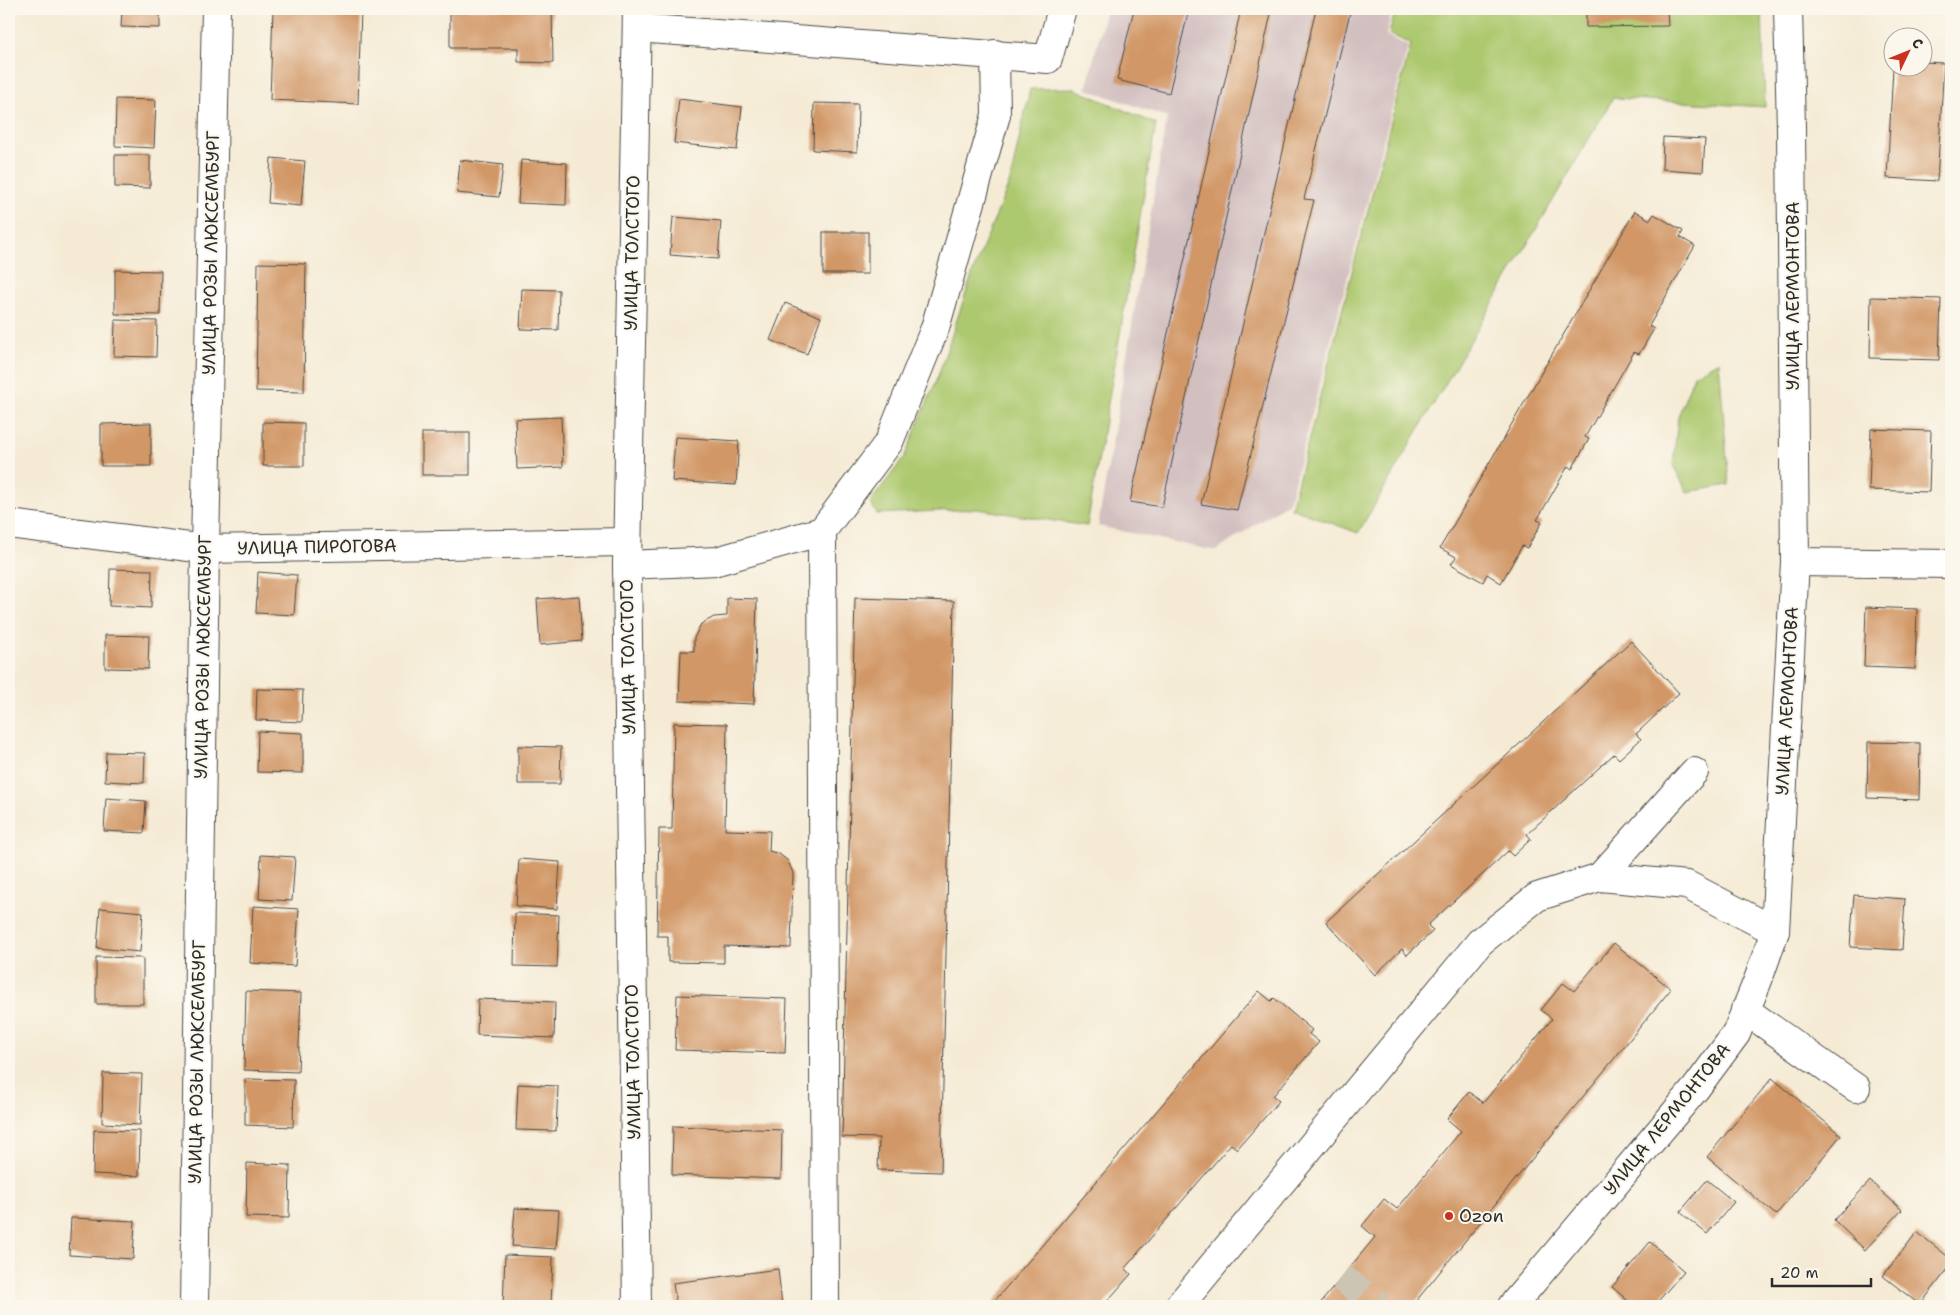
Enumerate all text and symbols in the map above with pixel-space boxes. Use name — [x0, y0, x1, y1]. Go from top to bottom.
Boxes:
north arrow — [1882, 28, 1932, 78]
text: С — [1908, 34, 1927, 52]
street label: УЛИЦА РОЗЫ ЛЮКСЕМБУРГ — [197, 130, 225, 375]
street label: УЛИЦА ТОЛСТОГО — [619, 175, 645, 331]
street label: УЛИЦА ЛЕРМОНТОВА — [1781, 201, 1805, 391]
street label: УЛИЦА РОЗЫ ЛЮКСЕМБУРГ — [189, 534, 217, 779]
street label: УЛИЦА ПИРОГОВА — [237, 534, 397, 560]
street label: УЛИЦА ТОЛСТОГО — [615, 579, 641, 735]
street label: УЛИЦА ЛЕРМОНТОВА — [1770, 606, 1804, 796]
street label: УЛИЦА РОЗЫ ЛЮКСЕМБУРГ — [183, 939, 211, 1184]
street label: УЛИЦА ТОЛСТОГО — [620, 984, 646, 1140]
street label: УЛИЦА ЛЕРМОНТОВА — [1598, 1038, 1736, 1200]
place label: Ozon — [1459, 1204, 1504, 1228]
marker: Ozon — [1443, 1210, 1455, 1222]
scale bar — [1772, 1255, 1871, 1287]
text: 20 m — [1780, 1263, 1819, 1283]

